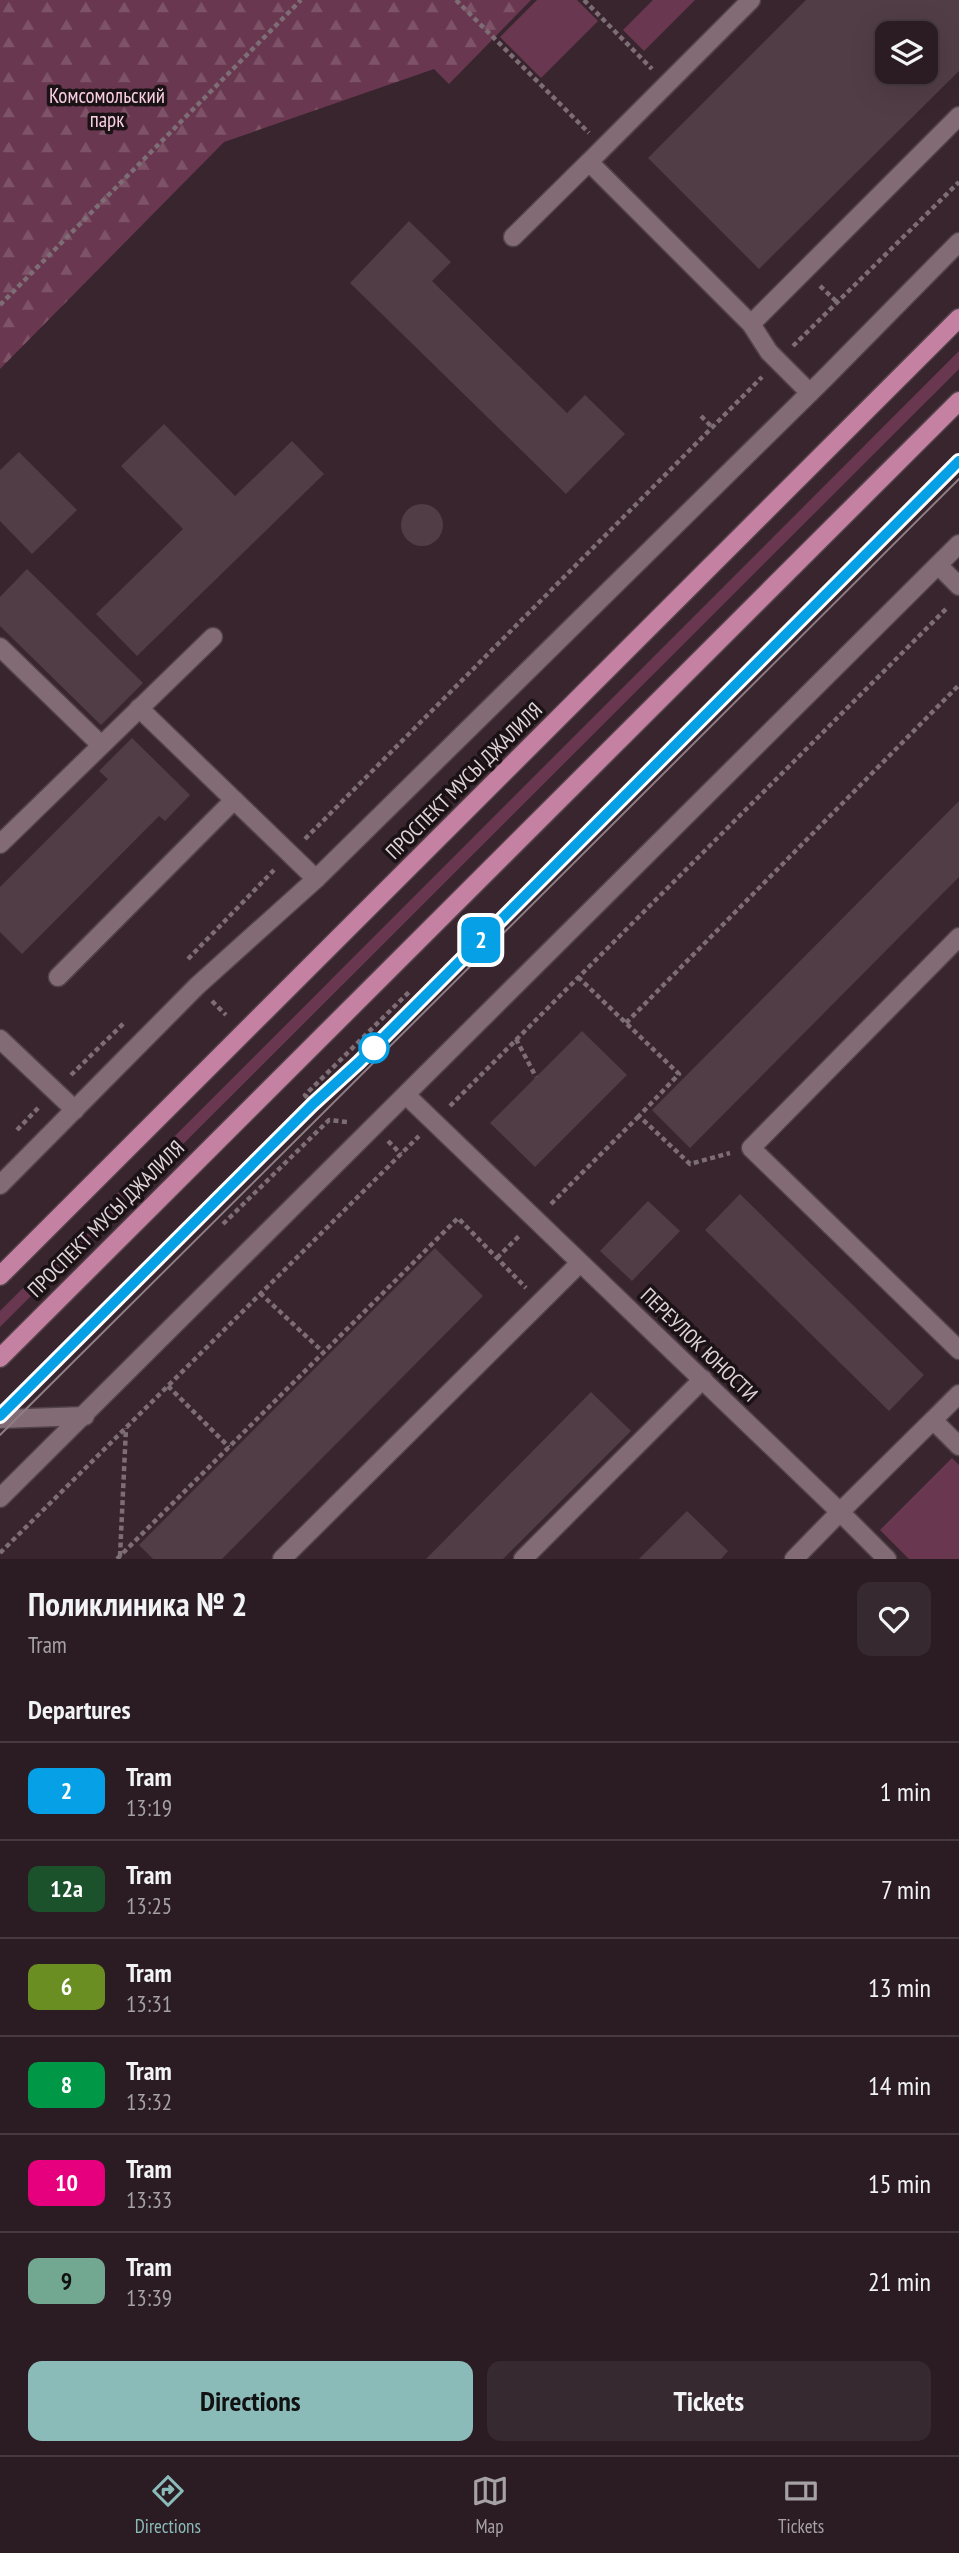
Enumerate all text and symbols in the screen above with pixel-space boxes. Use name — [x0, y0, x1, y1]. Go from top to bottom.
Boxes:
map controls — [875, 21, 938, 84]
button: layers — [875, 21, 938, 84]
park label: Комсомольский парк — [49, 82, 165, 133]
street label: ПРОСПЕКТ МУСЫ ДЖАЛИЛЯ — [380, 697, 548, 865]
line badge: 2 — [458, 917, 504, 963]
text: 2 — [475, 924, 487, 955]
unlabelled marker — [359, 1033, 389, 1063]
street label: ПРОСПЕКТ МУСЫ ДЖАЛИЛЯ — [22, 1135, 190, 1303]
street label: ПЕРЕУЛОК ЮНОСТИ — [635, 1282, 764, 1407]
text: Поликлиника № 2 — [28, 1582, 247, 1625]
button: heart — [857, 1582, 931, 1656]
text: Tram — [28, 1630, 67, 1659]
text: Departures — [28, 1693, 131, 1726]
text: Tram — [126, 1760, 172, 1793]
text: 2 — [61, 1775, 72, 1806]
text: 1 min — [880, 1775, 931, 1808]
text: 13:19 — [126, 1793, 172, 1822]
text: Tram — [126, 1858, 172, 1891]
text: 12а — [50, 1873, 83, 1904]
text: 7 min — [881, 1873, 931, 1906]
text: 13:25 — [126, 1891, 172, 1920]
text: Tram — [126, 1956, 172, 1989]
text: 6 — [61, 1971, 72, 2002]
text: 13 min — [868, 1971, 931, 2004]
text: 13:31 — [126, 1989, 172, 2018]
text: Tram — [126, 2054, 172, 2087]
text: 8 — [61, 2069, 72, 2100]
text: 14 min — [868, 2069, 931, 2102]
text: 13:32 — [126, 2087, 172, 2116]
text: Tram — [126, 2152, 172, 2185]
text: 10 — [55, 2167, 78, 2198]
text: 15 min — [868, 2167, 931, 2200]
text: 13:33 — [126, 2185, 172, 2214]
text: Tram — [126, 2250, 172, 2283]
text: 9 — [61, 2265, 72, 2296]
text: 21 min — [868, 2265, 931, 2298]
text: 13:39 — [126, 2283, 172, 2312]
button: Directions — [28, 2361, 473, 2441]
button: Tickets — [487, 2361, 931, 2441]
tab: Directions — [135, 2472, 201, 2538]
tab: Map — [471, 2472, 509, 2538]
tab: Tickets — [778, 2472, 824, 2538]

